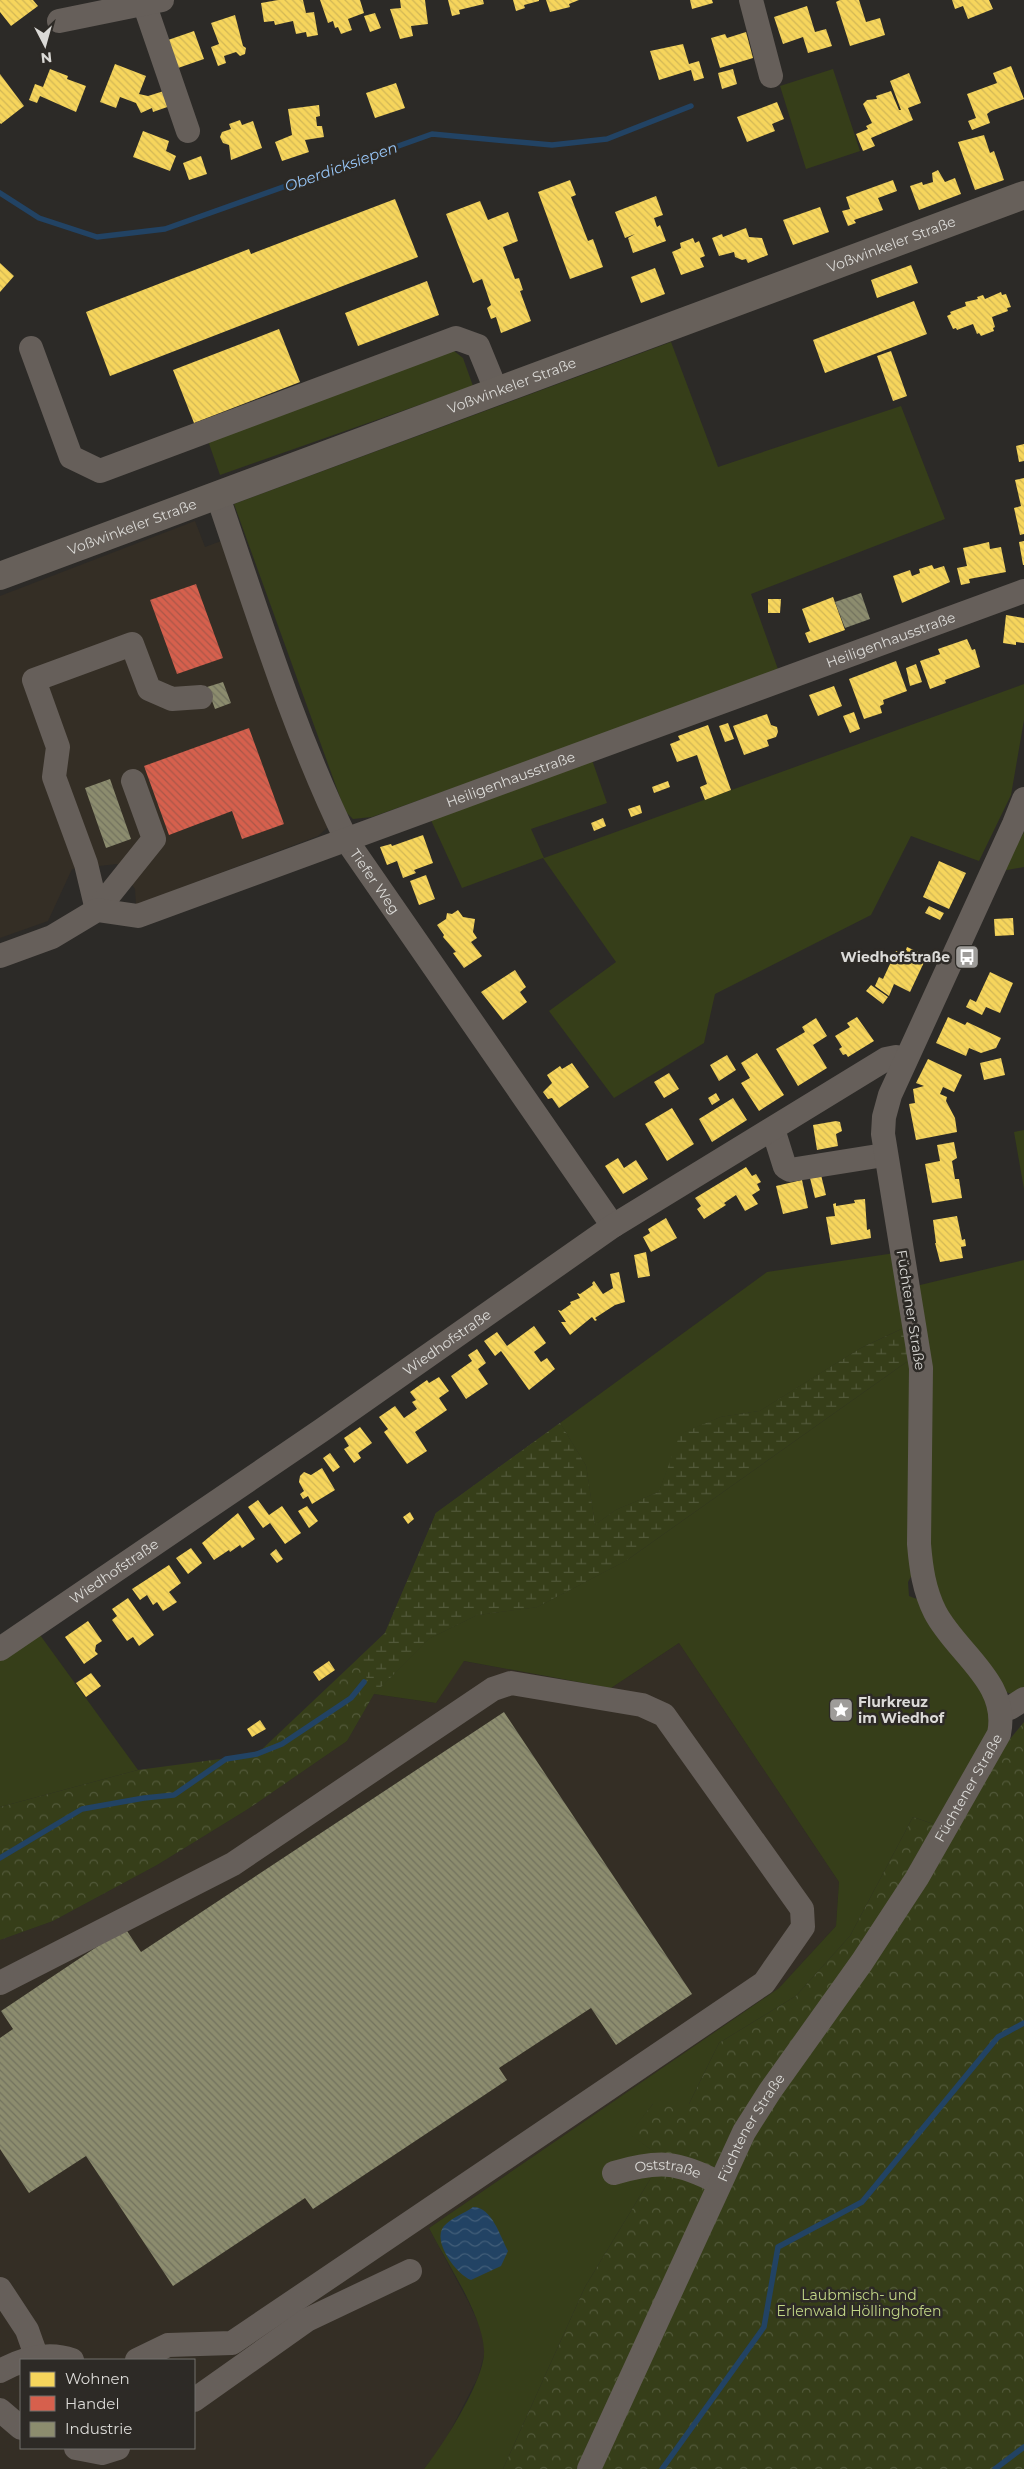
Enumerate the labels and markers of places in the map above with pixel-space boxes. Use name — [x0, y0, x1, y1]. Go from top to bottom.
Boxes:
bus stop icon: Wiedhofstraße — [954, 944, 980, 970]
place label: Wiedhofstraße — [841, 948, 950, 966]
place label: Flurkreuz im Wiedhof — [858, 1693, 945, 1727]
place icon: Flurkreuz im Wiedhof — [828, 1697, 854, 1723]

